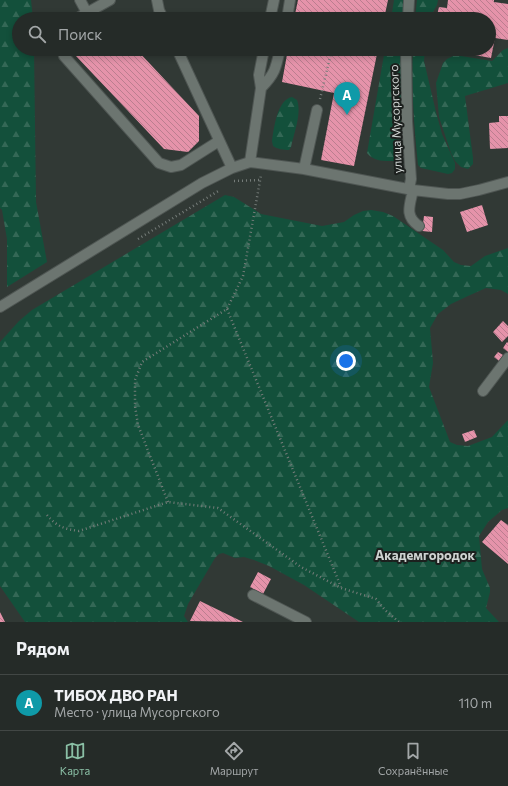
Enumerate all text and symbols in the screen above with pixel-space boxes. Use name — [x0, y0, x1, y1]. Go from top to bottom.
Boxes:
search box — [12, 12, 496, 56]
icon: search — [26, 23, 48, 45]
text: Поиск — [58, 25, 102, 43]
street label: улица Мусоргского — [386, 64, 404, 174]
pin: A — [334, 82, 360, 115]
your location — [336, 351, 356, 371]
district label: Академгородок — [375, 547, 476, 563]
text: Рядом — [16, 638, 70, 659]
text: ТИБОХ ДВО РАН — [54, 686, 178, 704]
text: A — [24, 695, 34, 711]
text: 110 m — [459, 695, 492, 711]
text: Место · улица Мусоргского — [54, 704, 220, 720]
tab: Карта — [60, 740, 90, 777]
tab: Маршрут — [210, 740, 258, 777]
tab: Сохранённые — [378, 740, 448, 777]

